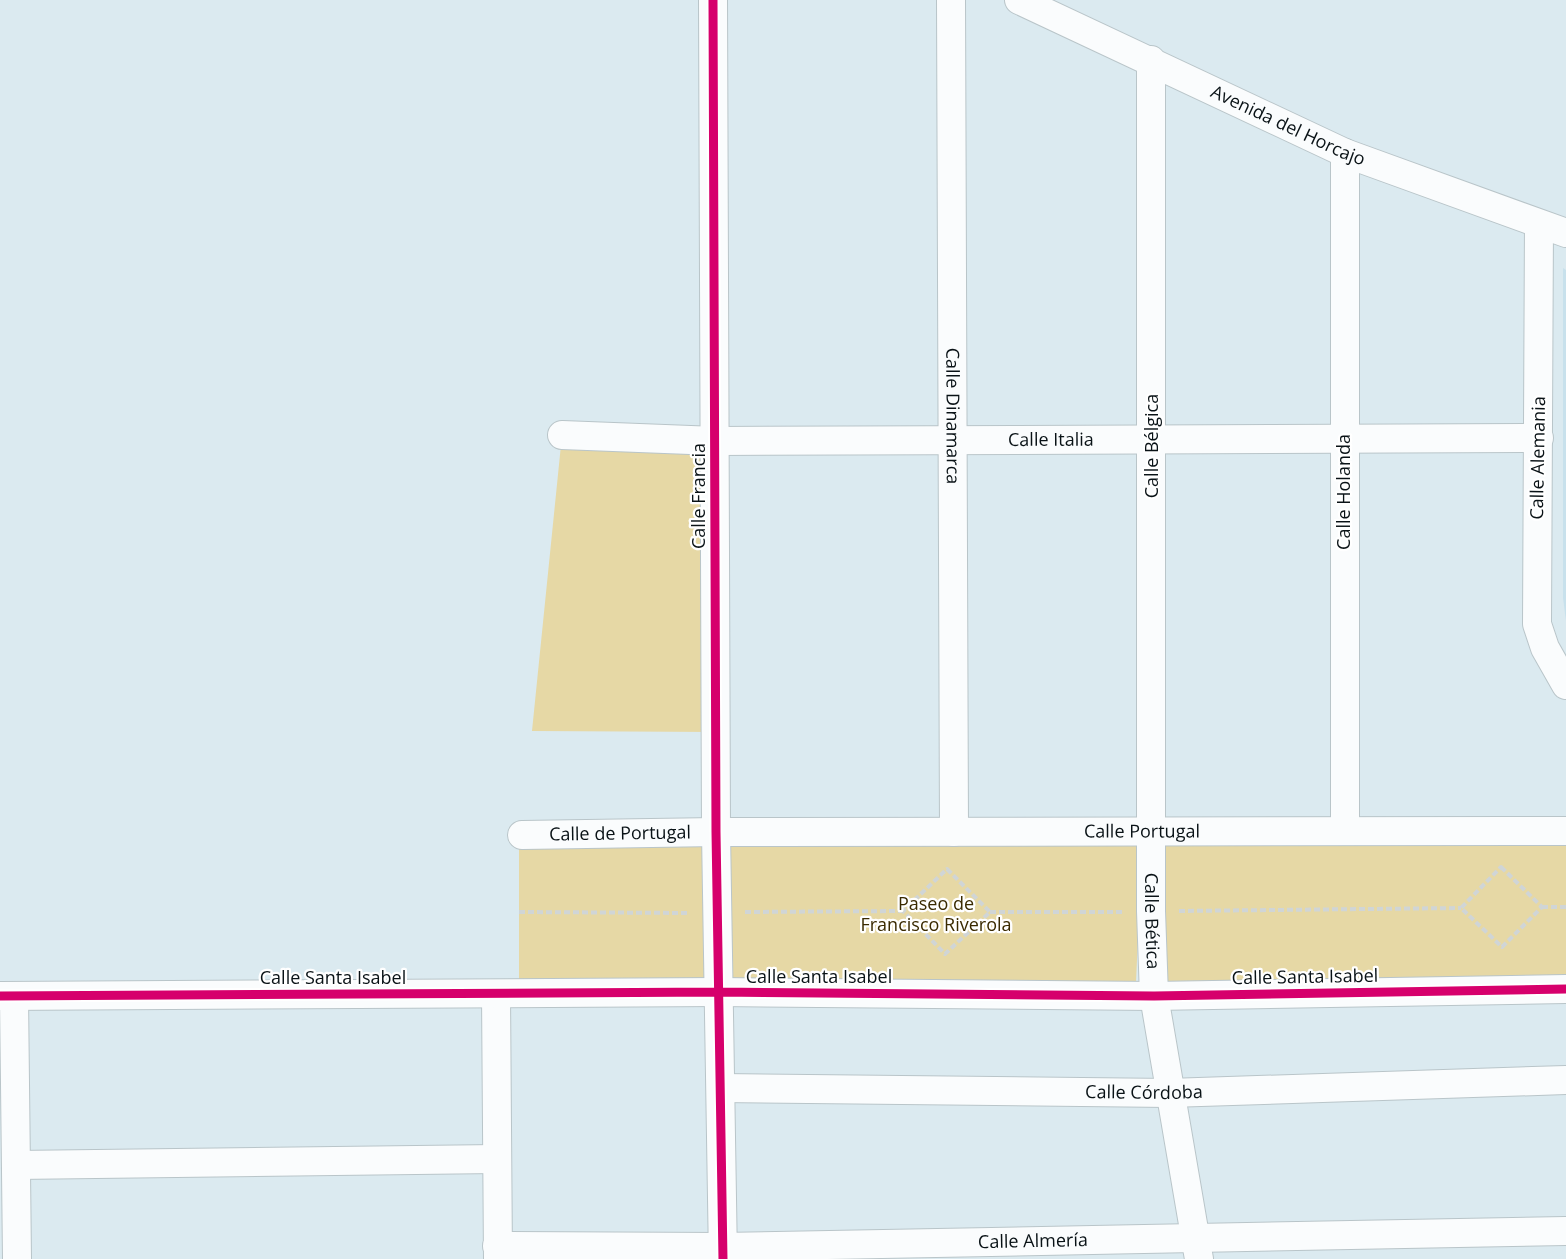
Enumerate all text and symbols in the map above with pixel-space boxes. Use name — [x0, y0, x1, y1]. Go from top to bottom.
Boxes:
street label: Avenida del Horcajo — [1207, 79, 1369, 170]
street label: Calle Dinamarca — [941, 348, 966, 484]
street label: Calle Bélgica — [1139, 394, 1163, 498]
street label: Calle Alemania — [1524, 396, 1550, 520]
street label: Calle Italia — [1008, 427, 1094, 451]
street label: Calle Holanda — [1331, 434, 1355, 550]
street label: Calle Francia — [686, 443, 710, 549]
street label: Calle Portugal — [1084, 818, 1200, 843]
street label: Calle de Portugal — [549, 819, 691, 846]
street label: Calle Bética — [1140, 873, 1166, 970]
park label: Paseo de Francisco Riverola — [860, 891, 1012, 936]
street label: Calle Santa Isabel — [1232, 963, 1378, 989]
street label: Calle Santa Isabel — [746, 964, 892, 988]
street label: Calle Santa Isabel — [260, 965, 406, 989]
street label: Calle Córdoba — [1085, 1079, 1203, 1104]
street label: Calle Almería — [978, 1227, 1088, 1253]

